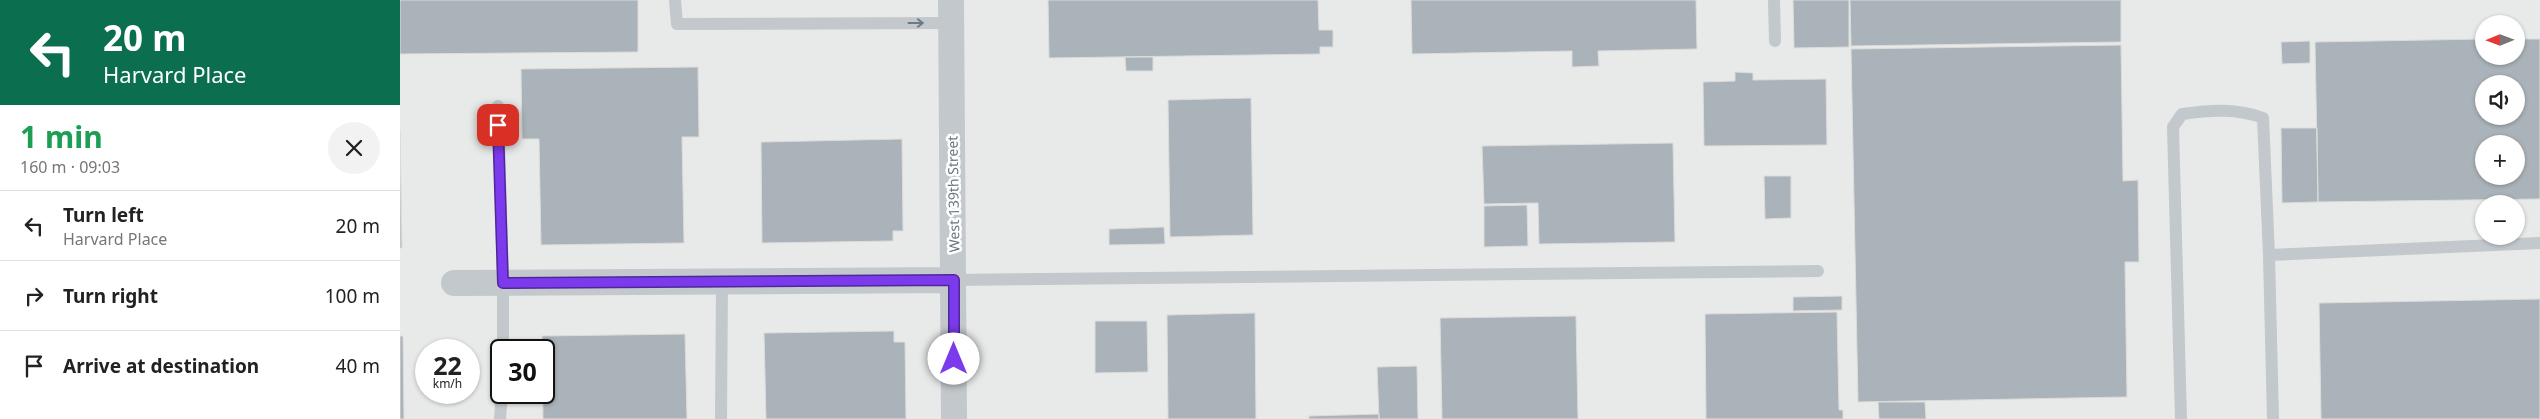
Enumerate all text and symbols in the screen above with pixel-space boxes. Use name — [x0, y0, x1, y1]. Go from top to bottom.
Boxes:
text: 20 m — [103, 14, 186, 61]
north arrow — [2475, 15, 2525, 65]
map controls — [2475, 15, 2525, 245]
one-way arrow — [908, 18, 924, 28]
icon: left — [20, 20, 85, 85]
text: Harvard Place — [103, 59, 246, 89]
button: sound — [2475, 75, 2525, 125]
pin — [477, 104, 519, 146]
icon: arrive — [484, 111, 512, 139]
text: 1 min — [20, 116, 103, 157]
button: close — [328, 122, 380, 174]
button: + — [2475, 135, 2525, 185]
street label: West 139th Street — [942, 136, 964, 252]
text: 160 m · 09:03 — [20, 156, 120, 178]
button: − — [2475, 195, 2525, 245]
text: Turn left — [63, 202, 144, 228]
icon: left — [20, 212, 48, 240]
text: 20 m — [336, 213, 380, 239]
text: Harvard Place — [63, 228, 167, 250]
icon: right — [20, 282, 48, 310]
text: Turn right — [63, 283, 158, 309]
text: 100 m — [325, 283, 380, 309]
position arrow — [927, 332, 979, 384]
speed limit sign: 30 — [490, 339, 555, 404]
text: 22 — [433, 348, 462, 382]
icon: arrive — [20, 352, 48, 380]
text: Arrive at destination — [63, 353, 259, 379]
text: 40 m — [336, 353, 380, 379]
text: km/h — [433, 375, 462, 392]

